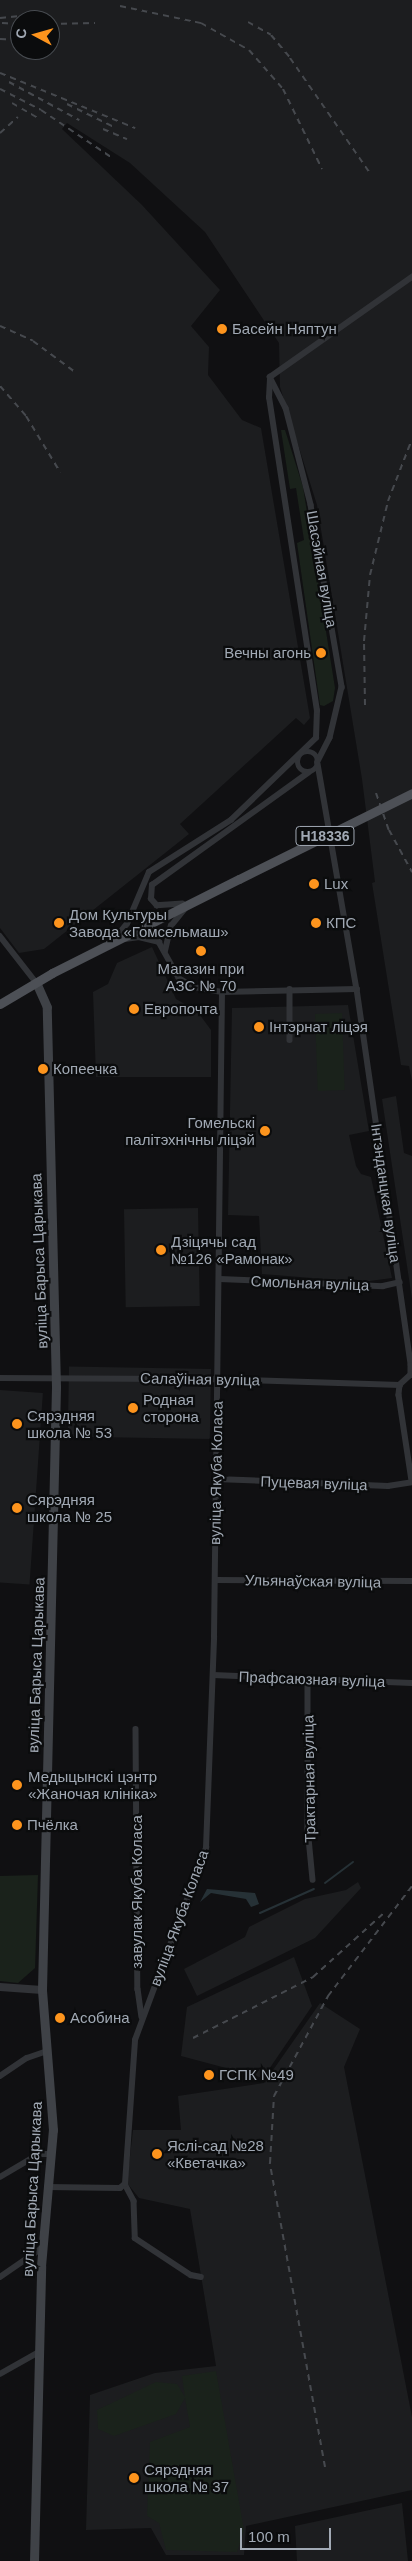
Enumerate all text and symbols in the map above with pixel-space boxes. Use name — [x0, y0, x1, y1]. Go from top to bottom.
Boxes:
north arrow — [10, 10, 60, 60]
text: С — [13, 28, 30, 39]
place label: Басейн Няптун — [232, 320, 337, 338]
marker: Басейн Няптун — [216, 323, 228, 335]
street label: Шасэйная вуліца — [303, 509, 341, 629]
place label: Вечны агонь — [224, 644, 311, 662]
marker: Вечны агонь — [315, 647, 327, 659]
road number: Н18336 — [295, 824, 355, 848]
place label: Lux — [324, 875, 348, 893]
marker: Lux — [308, 878, 320, 890]
place label: Дом Культуры Завода «Гомсельмаш» — [69, 905, 229, 940]
place label: КПС — [326, 914, 356, 932]
marker: Дом Культуры Завода «Гомсельмаш» — [53, 917, 65, 929]
marker: КПС — [310, 917, 322, 929]
marker: Магазин при АЗС № 70 — [195, 945, 207, 957]
place label: Магазин при АЗС № 70 — [158, 959, 244, 994]
place label: Европочта — [144, 1000, 218, 1018]
marker: Европочта — [128, 1003, 140, 1015]
place label: Інтэрнат ліцэя — [269, 1018, 368, 1036]
marker: Інтэрнат ліцэя — [253, 1021, 265, 1033]
place label: Копеечка — [53, 1060, 117, 1078]
marker: Копеечка — [37, 1063, 49, 1075]
place label: Гомельскі палітэхнічны ліцэй — [125, 1113, 255, 1148]
street label: Інтэнданцкая вуліца — [367, 1122, 405, 1264]
marker: Гомельскі палітэхнічны ліцэй — [259, 1125, 271, 1137]
street label: вуліца Барыса Царыкава — [27, 1173, 51, 1349]
place label: Дзіцячы сад №126 «Рамонак» — [171, 1232, 293, 1267]
marker: Дзіцячы сад №126 «Рамонак» — [155, 1244, 167, 1256]
street label: Смольная вуліца — [250, 1272, 370, 1294]
street label: Салаўіная вуліца — [140, 1369, 260, 1389]
place label: Родная сторона — [143, 1390, 199, 1425]
street label: вуліца Якуба Коласа — [206, 1401, 226, 1545]
marker: Родная сторона — [127, 1402, 139, 1414]
place label: Сярэдняя школа № 53 — [27, 1406, 112, 1441]
marker: Сярэдняя школа № 53 — [11, 1418, 23, 1430]
street label: Пуцевая вуліца — [260, 1472, 368, 1494]
place label: Сярэдняя школа № 25 — [27, 1490, 112, 1525]
marker: Сярэдняя школа № 25 — [11, 1502, 23, 1514]
street label: Ульянаўская вуліца — [245, 1571, 381, 1591]
street label: вуліца Барыса Царыкава — [24, 1577, 48, 1753]
street label: Прафсаюзная вуліца — [238, 1667, 386, 1691]
street label: Трактарная вуліца — [299, 1715, 319, 1843]
place label: Медыцынскі цэнтр «Жаночая клініка» — [28, 1767, 157, 1802]
marker: Медыцынскі цэнтр «Жаночая клініка» — [10, 1778, 24, 1792]
street label: завулак Якуба Коласа — [128, 1815, 146, 1969]
place label: Пчёлка — [27, 1816, 78, 1834]
marker: Пчёлка — [11, 1819, 23, 1831]
street label: вуліца Якуба Коласа — [146, 1847, 212, 1989]
place label: Асобина — [70, 2009, 130, 2027]
marker: Асобина — [54, 2012, 66, 2024]
place label: ГСПК №49 — [219, 2066, 294, 2084]
marker: ГСПК №49 — [203, 2069, 215, 2081]
street label: вуліца Барыса Царыкава — [18, 2101, 46, 2277]
place label: Яслі-сад №28 «Кветачка» — [167, 2136, 264, 2171]
marker: Яслі-сад №28 «Кветачка» — [151, 2148, 163, 2160]
place label: Сярэдняя школа № 37 — [144, 2460, 229, 2495]
marker: Сярэдняя школа № 37 — [128, 2472, 140, 2484]
scale bar — [242, 2518, 333, 2550]
text: 100 m — [248, 2528, 290, 2545]

